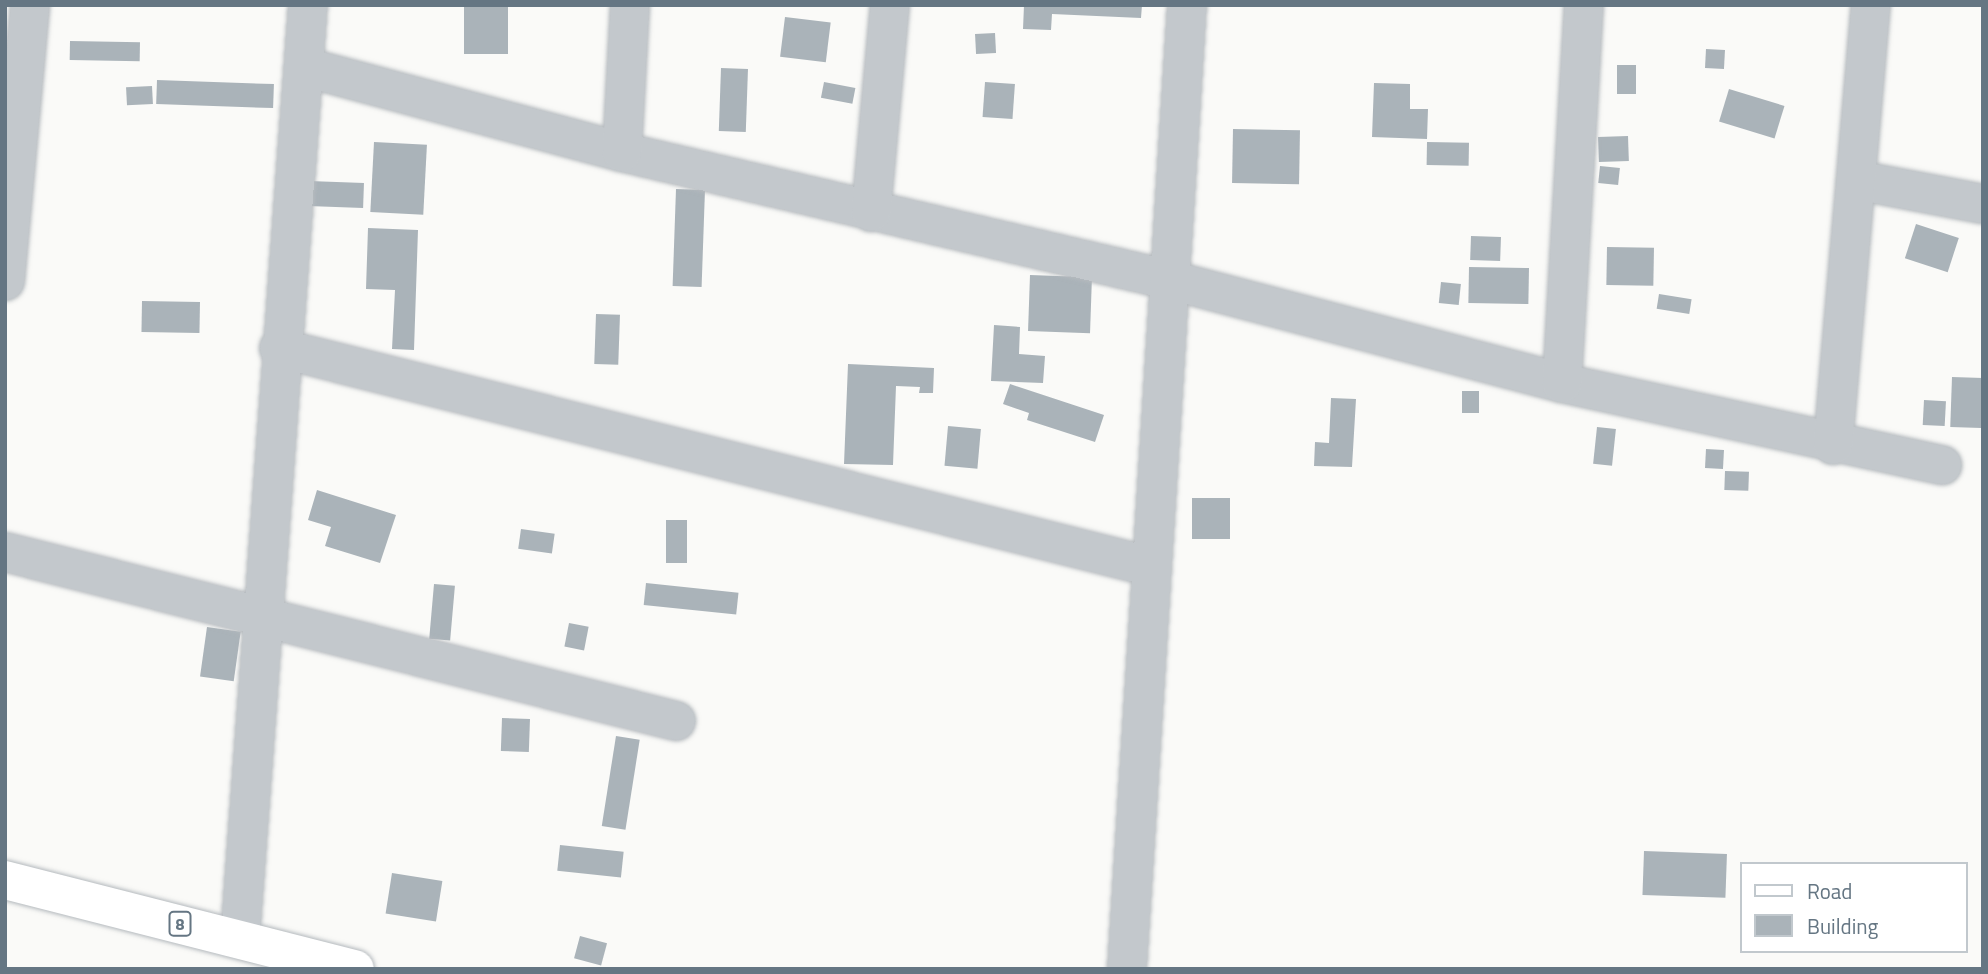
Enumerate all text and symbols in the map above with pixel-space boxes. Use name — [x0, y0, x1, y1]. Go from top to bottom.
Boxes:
legend — [1740, 862, 1967, 953]
text: Road — [1807, 875, 1852, 907]
text: Building — [1807, 910, 1878, 942]
road number: 8 — [168, 912, 192, 936]

